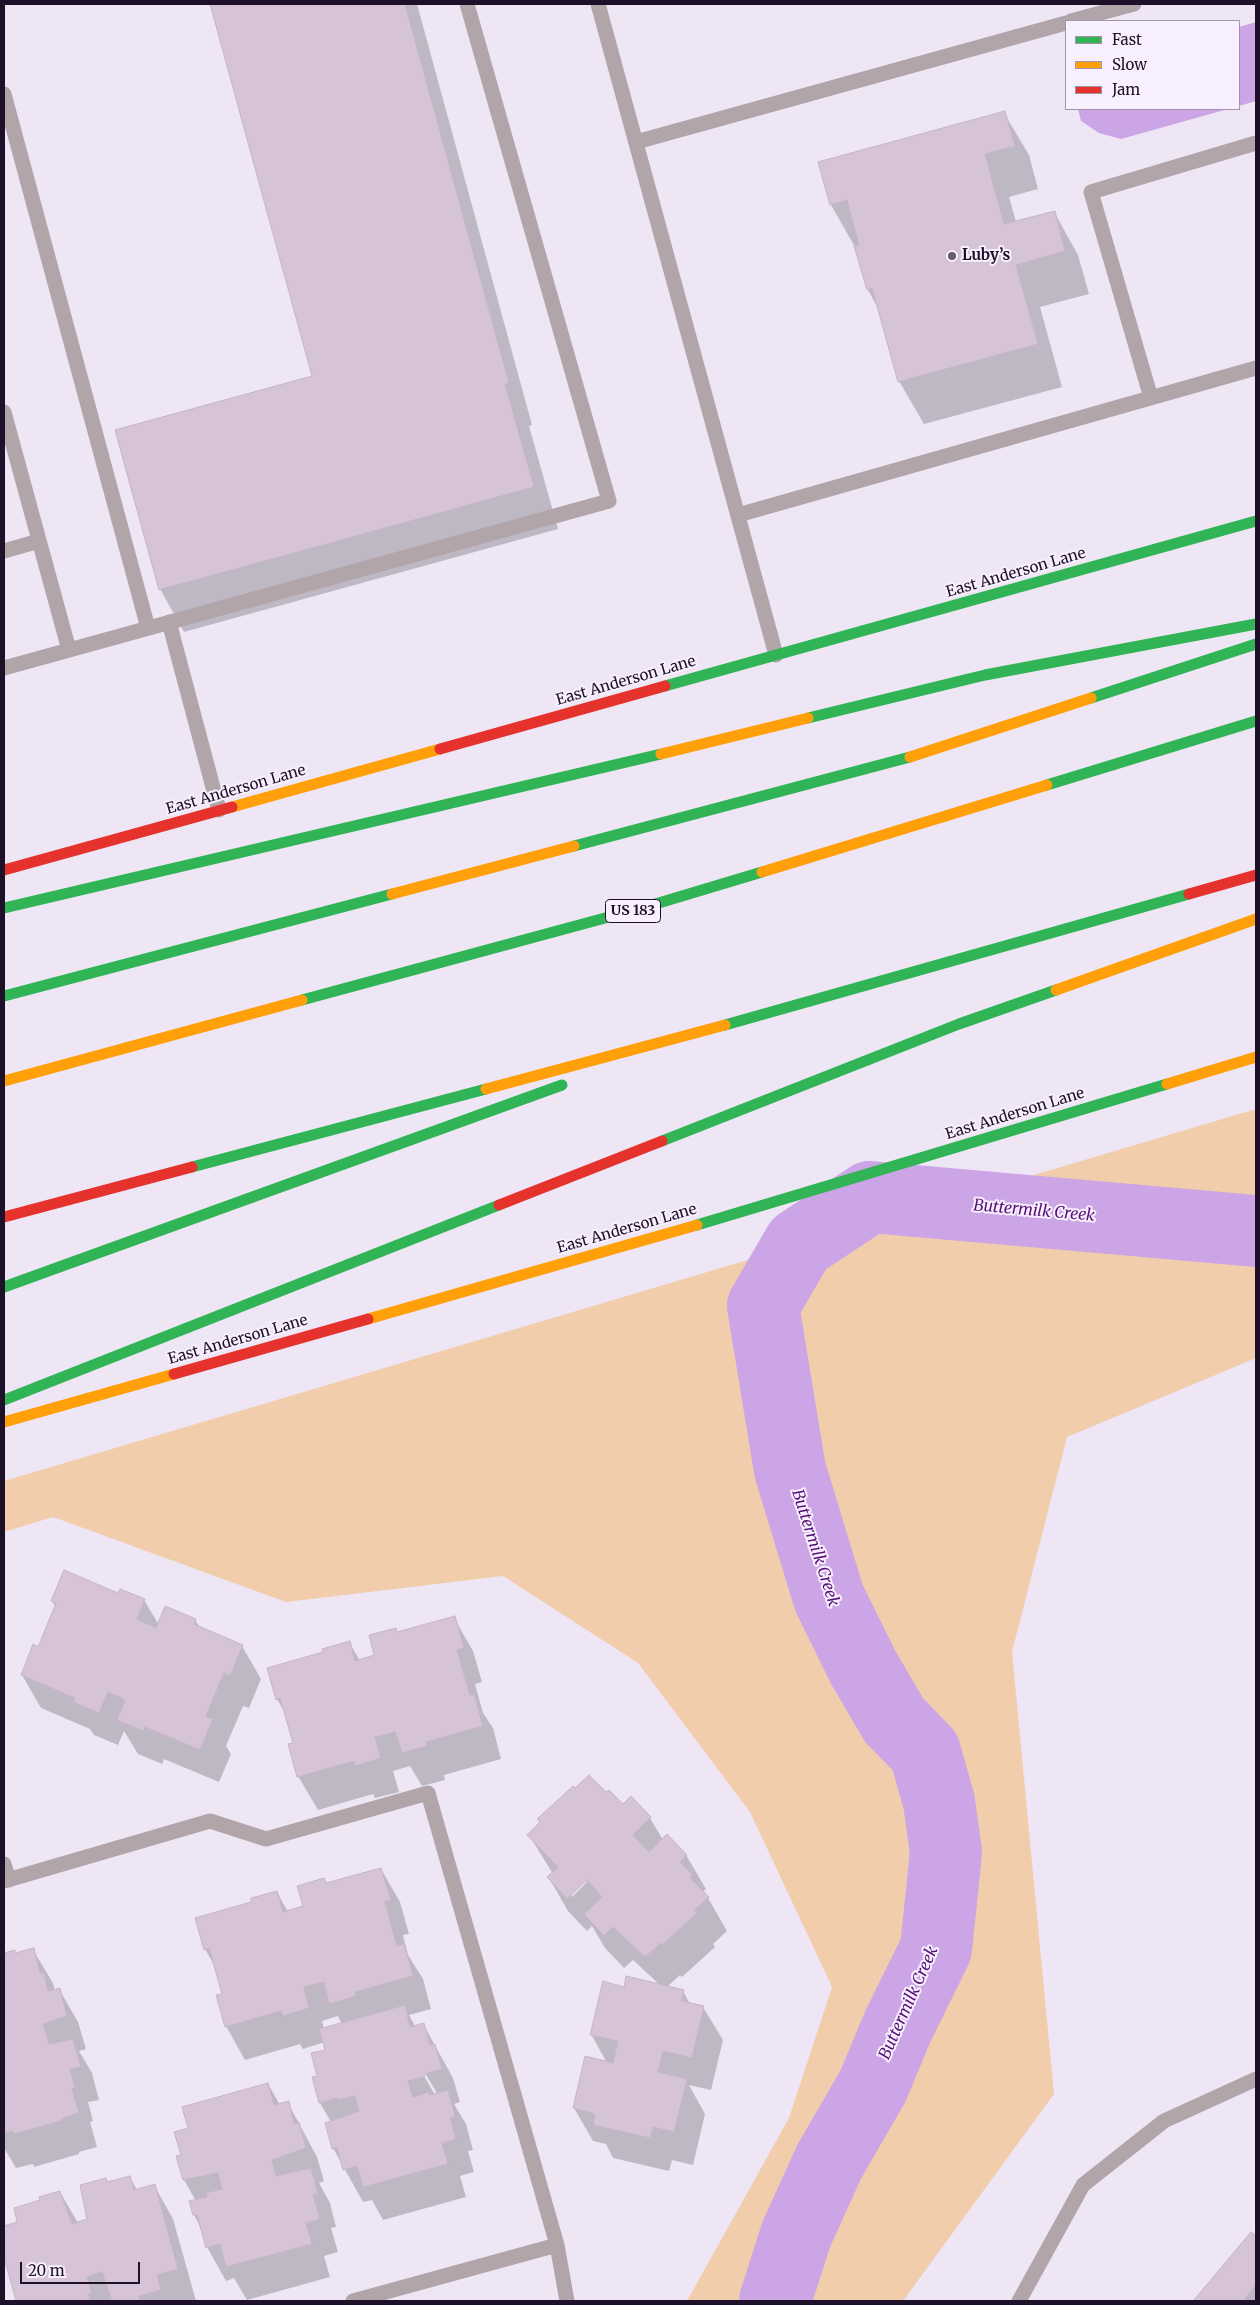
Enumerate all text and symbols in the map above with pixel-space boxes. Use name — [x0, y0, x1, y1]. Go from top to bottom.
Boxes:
legend — [1065, 20, 1240, 110]
text: Fast — [1112, 30, 1142, 49]
text: Slow — [1112, 55, 1147, 74]
text: Jam — [1112, 80, 1140, 99]
place label: Luby’s — [962, 247, 1010, 265]
marker: Luby’s — [946, 250, 958, 262]
street label: East Anderson Lane — [944, 544, 1088, 602]
street label: East Anderson Lane — [554, 652, 698, 710]
street label: East Anderson Lane — [164, 761, 308, 819]
road number: US 183 — [606, 899, 660, 922]
street label: East Anderson Lane — [943, 1084, 1087, 1144]
water label: Buttermilk Creek — [973, 1196, 1095, 1226]
street label: East Anderson Lane — [555, 1200, 699, 1258]
street label: East Anderson Lane — [166, 1311, 310, 1369]
water label: Buttermilk Creek — [787, 1487, 843, 1609]
water label: Buttermilk Creek — [875, 1943, 943, 2063]
scale bar — [22, 2252, 142, 2284]
text: 20 m — [28, 2261, 65, 2280]

